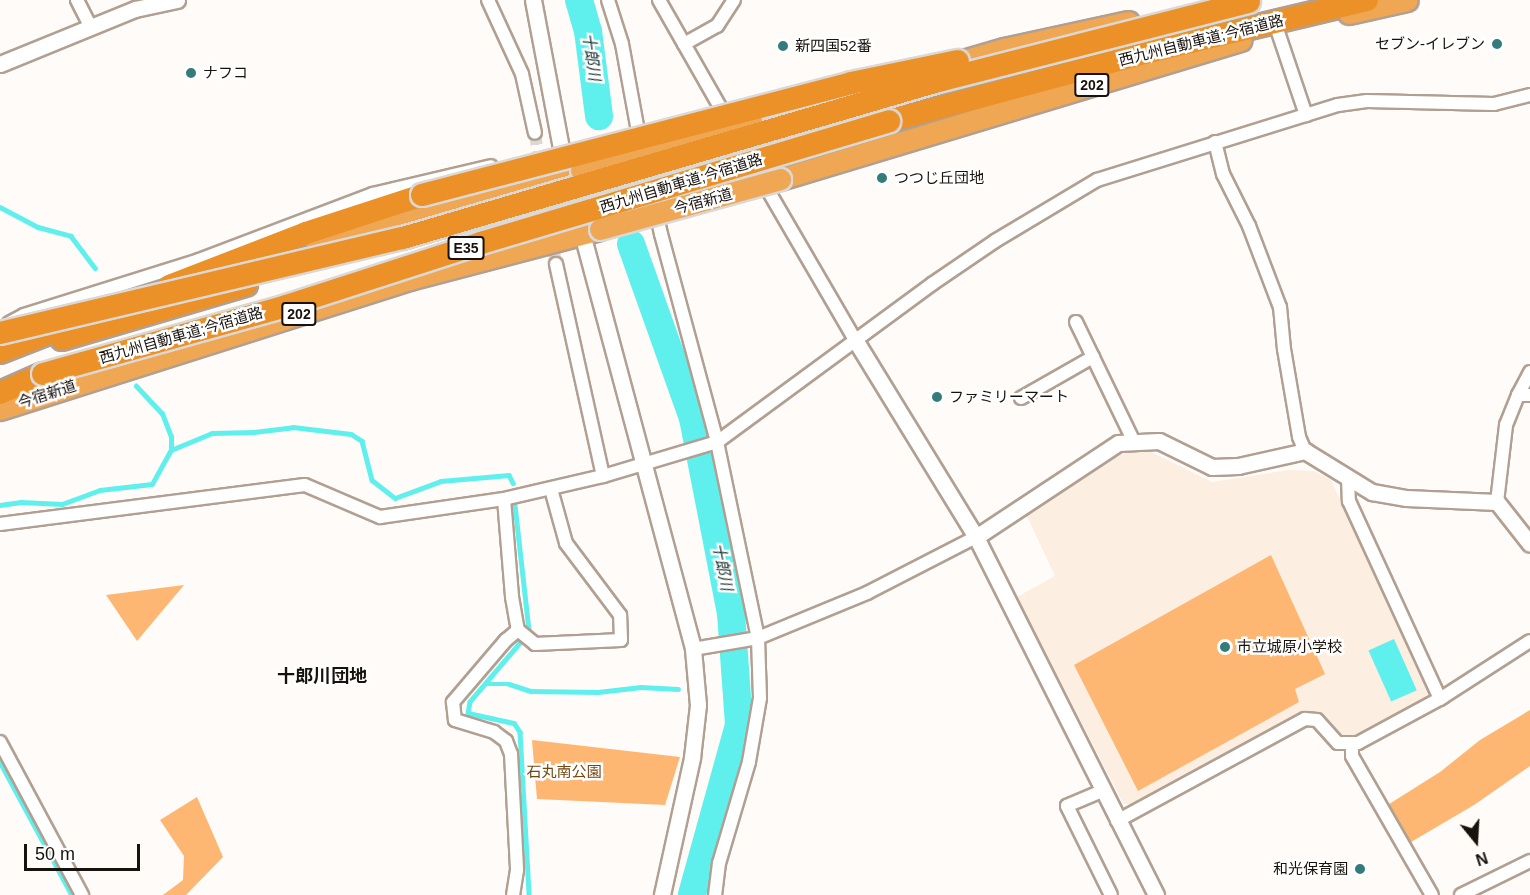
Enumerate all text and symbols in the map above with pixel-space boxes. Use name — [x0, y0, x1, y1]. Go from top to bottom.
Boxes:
street label: 西九州自動車道;今宿道路 — [1117, 11, 1285, 69]
water label: 十郎川 — [578, 32, 604, 82]
place label: セブン-イレブン — [1375, 35, 1485, 53]
place label: 新四国52番 — [795, 37, 872, 55]
marker: セブン-イレブン — [1490, 37, 1504, 51]
marker: 新四国52番 — [776, 39, 790, 53]
place label: ナフコ — [203, 64, 248, 82]
marker: ナフコ — [184, 66, 198, 80]
road number: 202 — [1074, 74, 1110, 96]
street label: 西九州自動車道;今宿道路 — [597, 150, 765, 216]
place label: つつじ丘団地 — [894, 169, 984, 187]
marker: つつじ丘団地 — [875, 171, 889, 185]
street label: 今宿新道 — [672, 185, 734, 217]
road number: E35 — [446, 237, 486, 259]
street label: 西九州自動車道;今宿道路 — [97, 303, 265, 367]
road number: 202 — [281, 303, 317, 325]
street label: 今宿新道 — [16, 376, 78, 412]
place label: ファミリーマート — [949, 388, 1069, 406]
marker: ファミリーマート — [930, 390, 944, 404]
water label: 十郎川 — [708, 542, 736, 592]
place label: 市立城原小学校 — [1237, 638, 1342, 656]
marker: 市立城原小学校 — [1218, 640, 1232, 654]
district label: 十郎川団地 — [277, 665, 367, 687]
park label: 石丸南公園 — [527, 763, 601, 781]
north arrow — [1446, 811, 1506, 871]
scale bar — [27, 832, 142, 870]
text: 50 m — [35, 844, 75, 864]
text: N — [1474, 849, 1490, 868]
place label: 和光保育園 — [1273, 860, 1348, 878]
marker: 和光保育園 — [1353, 862, 1367, 876]

